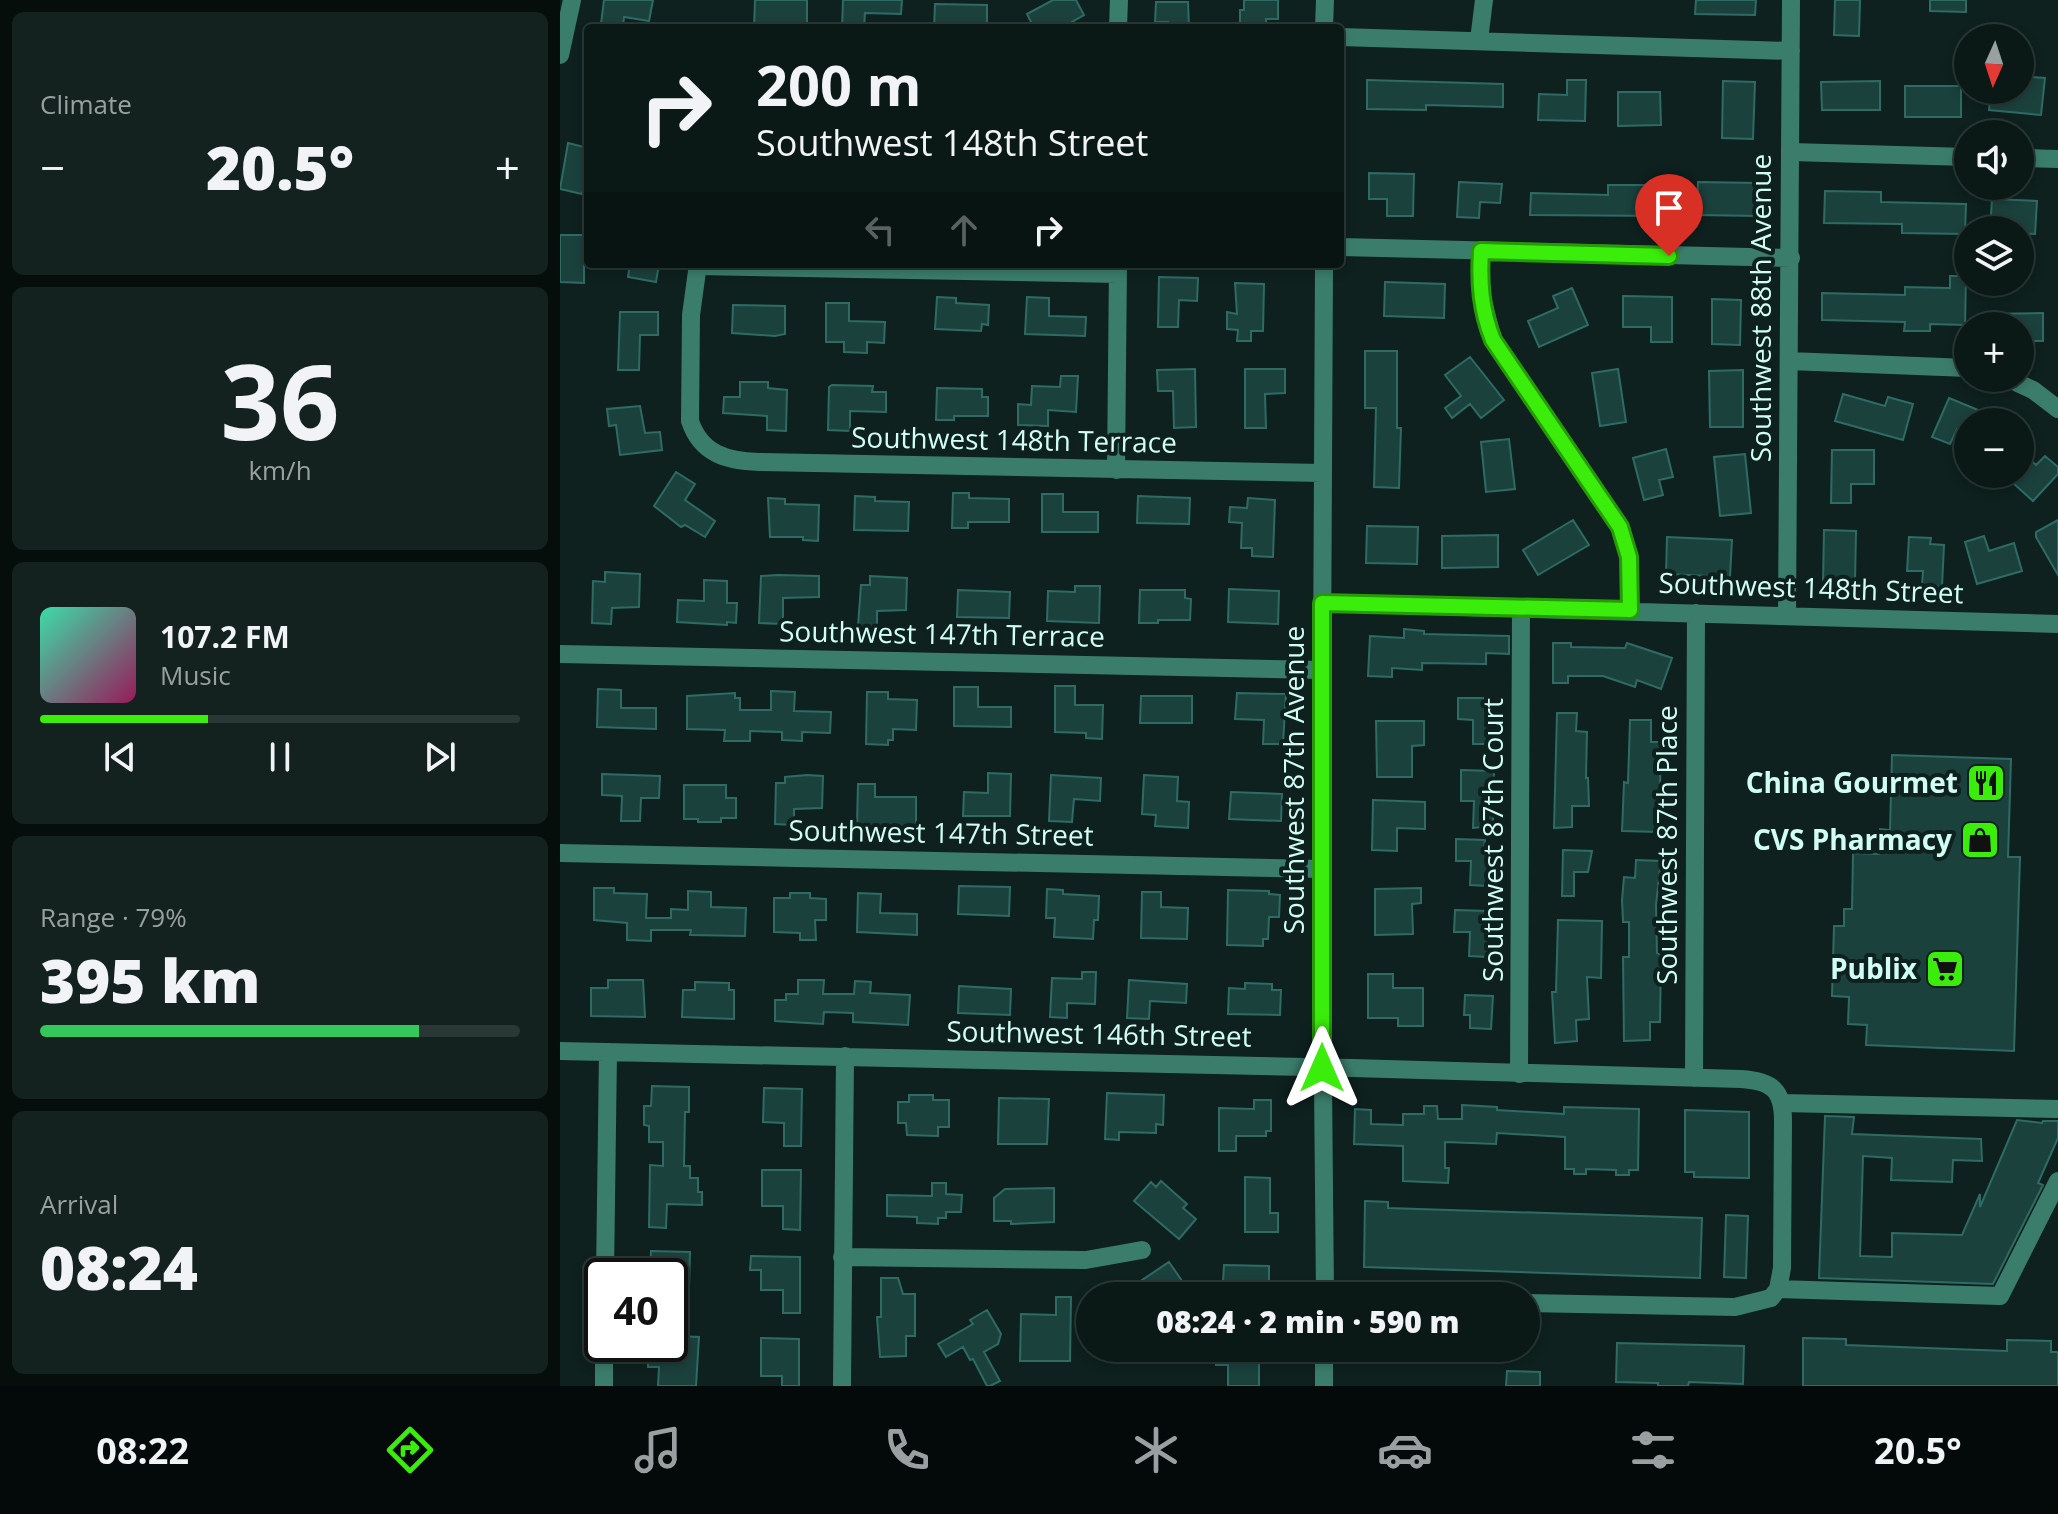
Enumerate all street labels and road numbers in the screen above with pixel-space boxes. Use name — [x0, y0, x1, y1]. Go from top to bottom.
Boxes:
street label: Southwest 88th Avenue — [1741, 154, 1779, 462]
street label: Southwest 148th Terrace — [851, 417, 1177, 461]
street label: Southwest 148th Street — [1658, 563, 1964, 611]
street label: Southwest 147th Terrace — [779, 611, 1105, 655]
street label: Southwest 87th Avenue — [1274, 626, 1312, 934]
street label: Southwest 87th Court — [1473, 698, 1511, 982]
street label: Southwest 87th Place — [1647, 705, 1685, 985]
street label: Southwest 147th Street — [788, 810, 1094, 854]
street label: Southwest 146th Street — [946, 1011, 1252, 1055]

